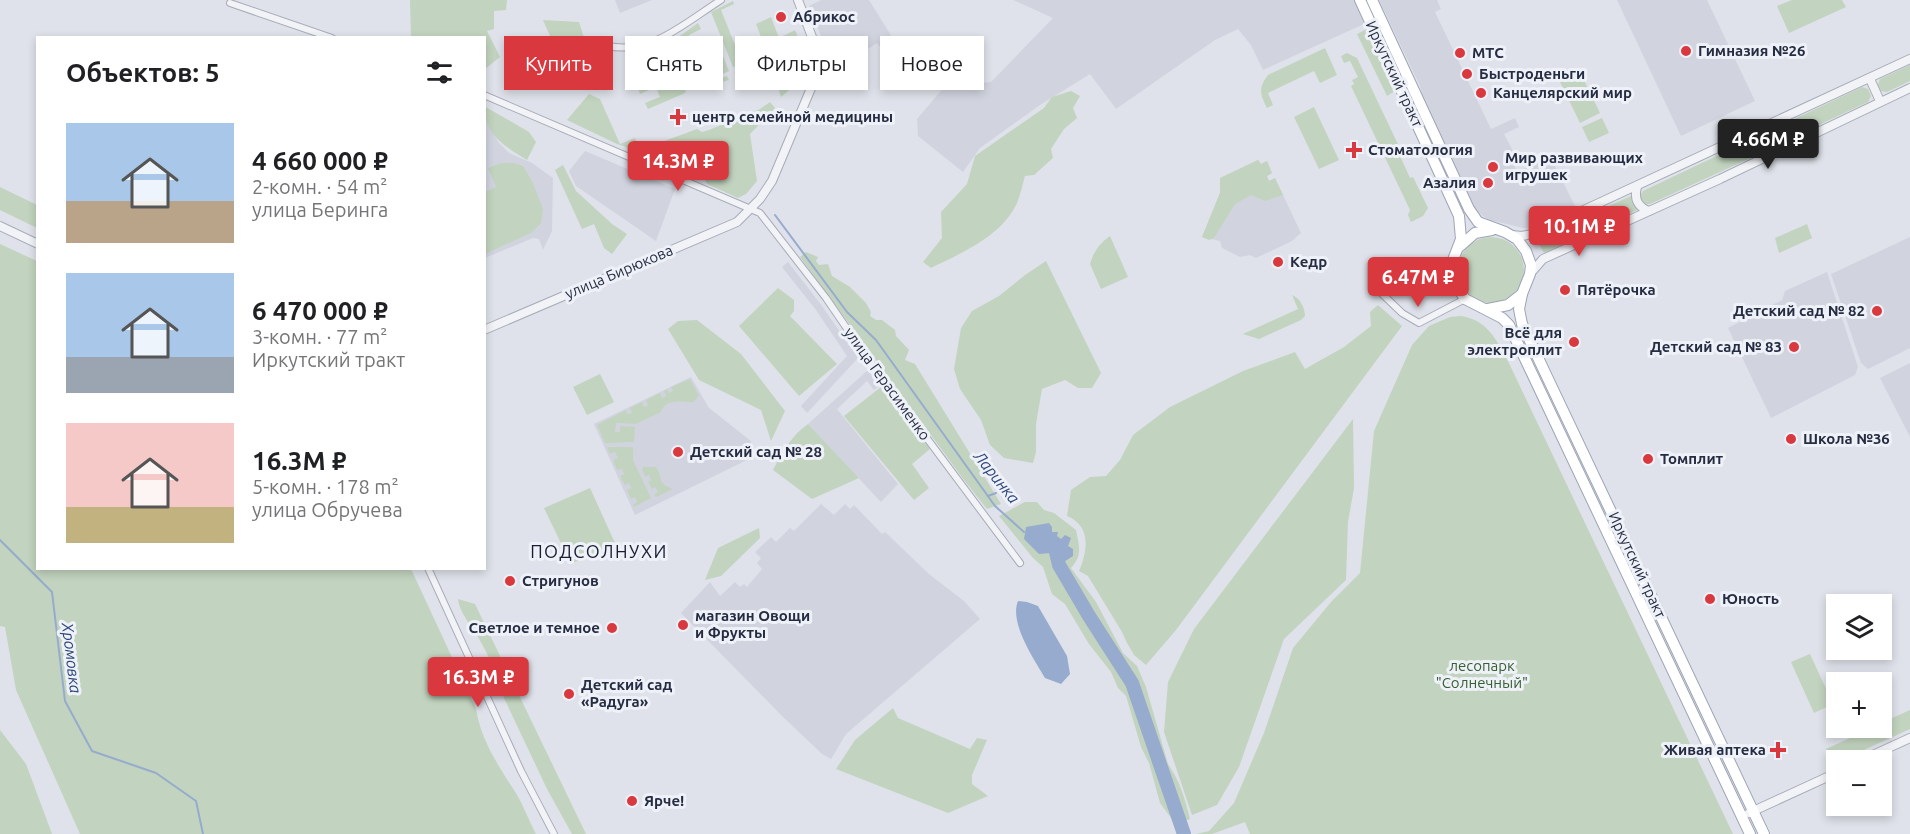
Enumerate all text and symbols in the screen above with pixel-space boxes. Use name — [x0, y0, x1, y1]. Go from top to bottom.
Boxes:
place label: Абрикос — [793, 8, 855, 25]
marker: Абрикос — [774, 10, 788, 24]
street label: Иркутский тракт — [1362, 18, 1427, 130]
chip: Купить — [504, 36, 613, 90]
chip: Снять — [625, 36, 723, 90]
chip: Фильтры — [735, 36, 868, 90]
chip: Новое — [880, 36, 984, 90]
place label: Гимназия №26 — [1698, 42, 1806, 59]
place label: МТС — [1472, 44, 1504, 61]
marker: Гимназия №26 — [1679, 44, 1693, 58]
marker: МТС — [1453, 46, 1467, 60]
icon: filters — [423, 56, 456, 89]
text: Объектов: 5 — [66, 58, 220, 87]
place label: Быстроденьги — [1479, 65, 1585, 82]
marker: Быстроденьги — [1460, 67, 1474, 81]
place label: Канцелярский мир — [1493, 84, 1632, 101]
marker: Канцелярский мир — [1474, 86, 1488, 100]
marker: центр семейной медицины — [669, 108, 687, 126]
place label: центр семейной медицины — [692, 108, 893, 125]
pin: 4.66M ₽ — [1713, 119, 1823, 170]
text: 4.66M ₽ — [1732, 127, 1804, 150]
pin: 14.3M ₽ — [623, 141, 733, 192]
marker: Стоматология — [1345, 141, 1363, 159]
place label: Стоматология — [1368, 141, 1473, 158]
text: 4 660 000 ₽ — [252, 146, 388, 175]
icon: home — [114, 147, 186, 219]
text: 14.3M ₽ — [642, 149, 714, 172]
place label: Мир развивающих игрушек — [1505, 149, 1643, 183]
marker: Мир развивающих игрушек — [1486, 160, 1500, 174]
place label: Азалия — [1423, 174, 1476, 191]
text: 2-комн. · 54 m² — [252, 175, 387, 198]
marker: Азалия — [1481, 176, 1495, 190]
text: улица Беринга — [252, 198, 388, 221]
pin: 10.1M ₽ — [1524, 206, 1634, 257]
text: 10.1M ₽ — [1543, 214, 1615, 237]
street label: улица Бирюкова — [562, 241, 675, 302]
place label: Кедр — [1290, 253, 1327, 270]
marker: Кедр — [1271, 255, 1285, 269]
pin: 6.47M ₽ — [1363, 257, 1473, 308]
text: 6.47M ₽ — [1382, 265, 1454, 288]
place label: Пятёрочка — [1577, 281, 1656, 298]
marker: Пятёрочка — [1558, 283, 1572, 297]
text: 6 470 000 ₽ — [252, 296, 388, 325]
icon: home — [114, 297, 186, 369]
place label: Детский сад № 82 — [1733, 302, 1865, 319]
marker: Детский сад № 82 — [1870, 304, 1884, 318]
street label: улица Герасименко — [841, 324, 934, 443]
place label: Всё для электроплит — [1467, 324, 1562, 358]
text: 3-комн. · 77 m² — [252, 325, 387, 348]
marker: Всё для электроплит — [1567, 335, 1581, 349]
place label: Детский сад № 83 — [1650, 338, 1782, 355]
marker: Детский сад № 83 — [1787, 340, 1801, 354]
text: Иркутский тракт — [252, 348, 405, 371]
place label: Школа №36 — [1803, 430, 1890, 447]
marker: Школа №36 — [1784, 432, 1798, 446]
place label: Детский сад № 28 — [690, 443, 822, 460]
marker: Детский сад № 28 — [671, 445, 685, 459]
text: 16.3M ₽ — [252, 446, 346, 475]
icon: home — [114, 447, 186, 519]
water label: Ларинка — [970, 447, 1024, 507]
place label: Томплит — [1660, 450, 1724, 467]
marker: Томплит — [1641, 452, 1655, 466]
text: 5-комн. · 178 m² — [252, 475, 399, 498]
text: улица Обручева — [252, 498, 403, 521]
street label: Иркутский тракт — [1605, 509, 1670, 621]
district label: ПОДСОЛНУХИ — [530, 541, 668, 561]
place label: Стригунов — [522, 572, 599, 589]
marker: Стригунов — [503, 574, 517, 588]
place label: Юность — [1722, 590, 1779, 607]
marker: Юность — [1703, 592, 1717, 606]
map controls — [1826, 594, 1892, 816]
button: layers — [1826, 594, 1892, 660]
place label: магазин Овощи и Фрукты — [695, 607, 810, 641]
marker: магазин Овощи и Фрукты — [676, 618, 690, 632]
place label: Светлое и темное — [469, 619, 600, 636]
water label: Хромовка — [59, 621, 85, 695]
marker: Светлое и темное — [605, 621, 619, 635]
pin: 16.3M ₽ — [423, 657, 533, 708]
park label: лесопарк "Солнечный" — [1436, 657, 1528, 691]
text: 16.3M ₽ — [442, 665, 514, 688]
button: + — [1826, 672, 1892, 738]
place label: Детский сад «Радуга» — [581, 676, 672, 710]
marker: Детский сад «Радуга» — [562, 687, 576, 701]
place label: Живая аптека — [1664, 741, 1766, 758]
marker: Живая аптека — [1771, 743, 1785, 757]
button: − — [1826, 750, 1892, 816]
place label: Ярче! — [644, 792, 684, 809]
marker: Ярче! — [625, 794, 639, 808]

